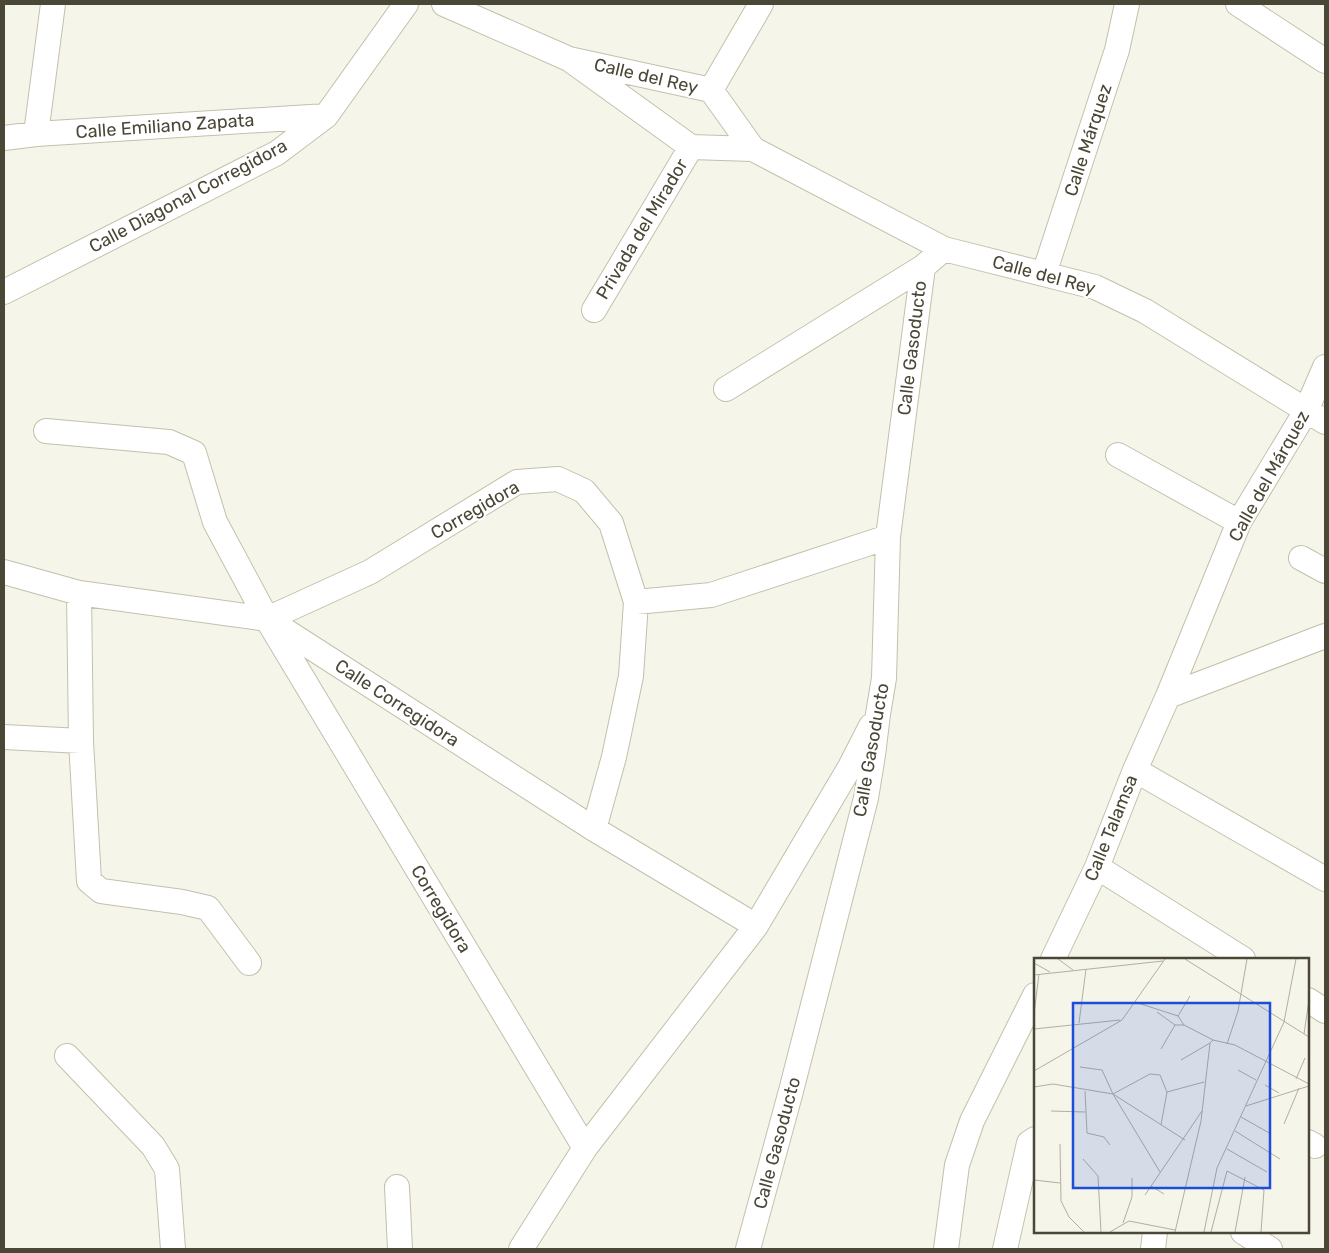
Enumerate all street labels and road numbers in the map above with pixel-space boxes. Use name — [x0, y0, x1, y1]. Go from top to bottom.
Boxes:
street label: Calle del Rey — [592, 53, 700, 99]
street label: Calle Márquez — [1059, 81, 1117, 199]
street label: Calle Emiliano Zapata — [75, 109, 255, 143]
street label: Calle Diagonal Corregidora — [85, 134, 291, 258]
street label: Privada del Mirador — [591, 155, 693, 303]
street label: Calle del Rey — [990, 251, 1098, 299]
street label: Calle Gasoducto — [893, 279, 931, 417]
street label: Calle del Márquez — [1224, 407, 1314, 545]
street label: Corregidora — [427, 476, 523, 544]
street label: Calle Corregidora — [331, 655, 463, 751]
street label: Calle Gasoducto — [848, 681, 894, 819]
street label: Calle Talamsa — [1080, 772, 1142, 884]
street label: Corregidora — [406, 861, 476, 957]
street label: Calle Gasoducto — [749, 1075, 805, 1211]

